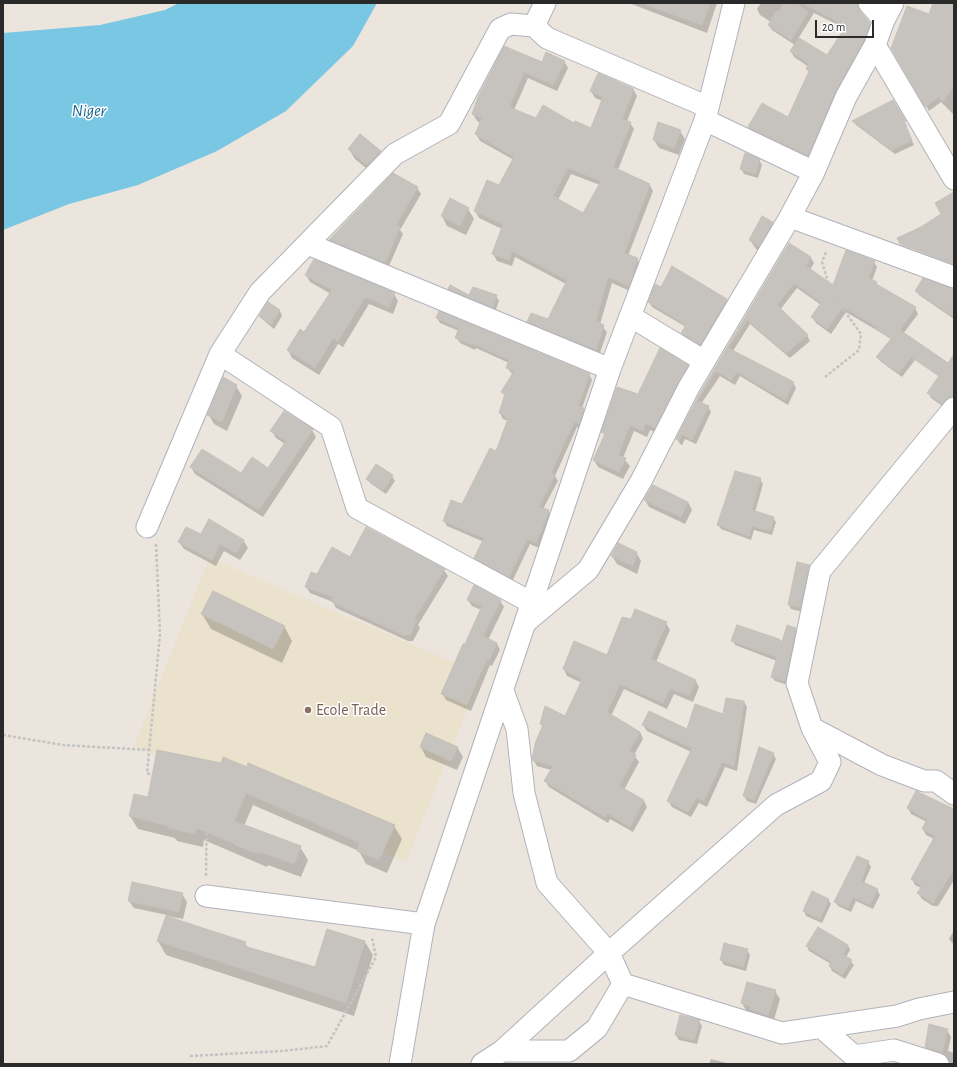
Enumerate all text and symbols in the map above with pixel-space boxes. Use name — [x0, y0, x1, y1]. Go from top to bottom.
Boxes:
scale bar — [817, 12, 876, 38]
text: 20 m — [822, 21, 845, 33]
water label: Niger — [72, 101, 106, 121]
place label: Ecole Trade — [316, 700, 386, 720]
marker: Ecole Trade — [303, 705, 313, 715]

